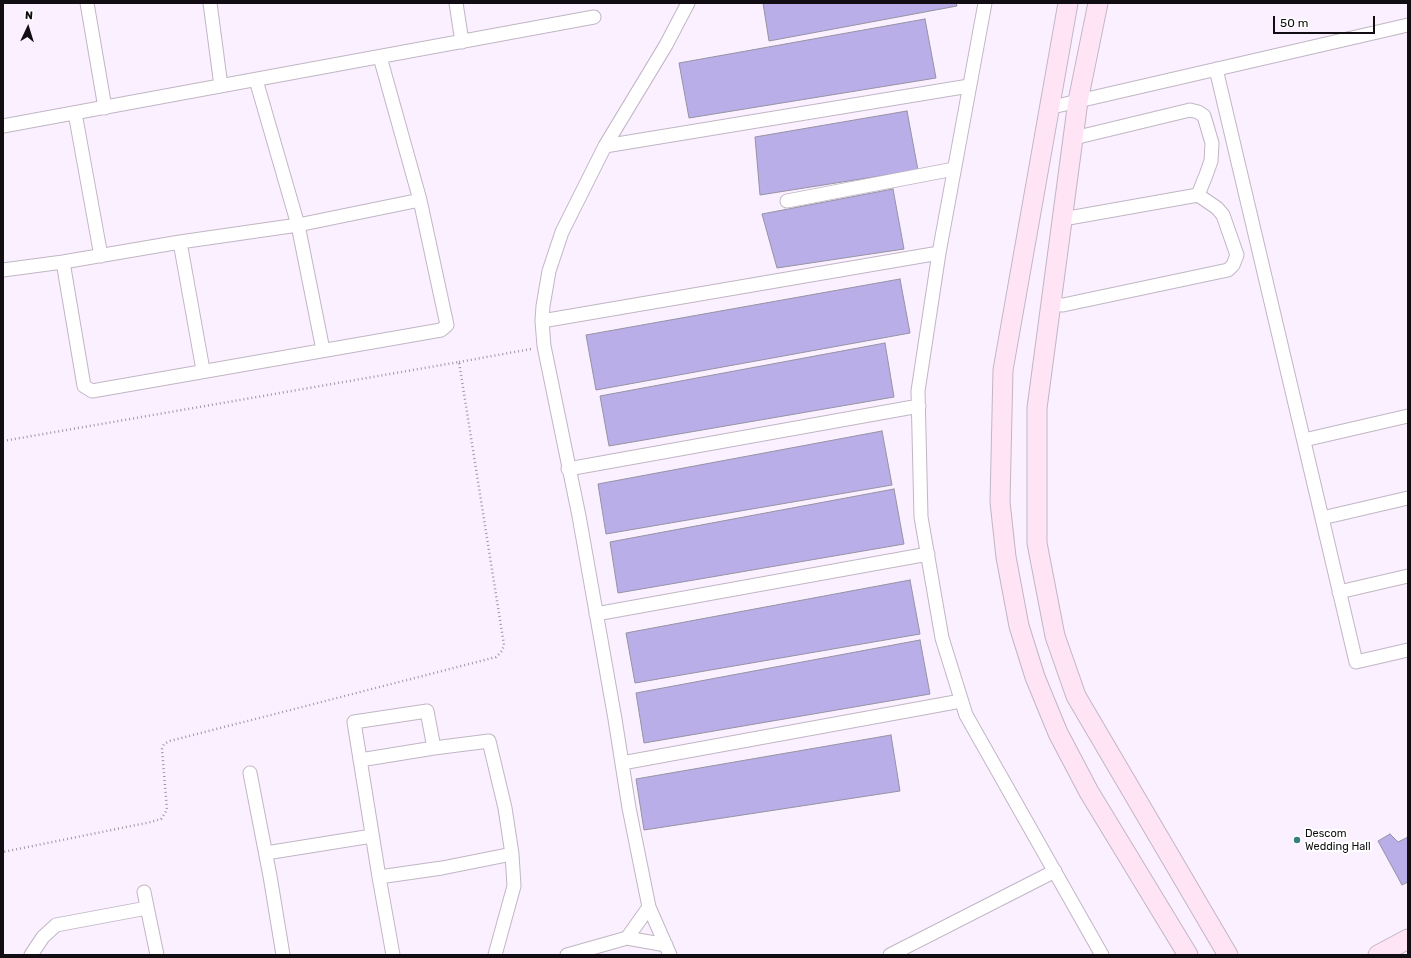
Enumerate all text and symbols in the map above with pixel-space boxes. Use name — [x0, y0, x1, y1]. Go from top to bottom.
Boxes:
north arrow — [8, 8, 48, 48]
scale bar — [1275, 8, 1377, 34]
text: N — [24, 9, 33, 22]
text: 50 m — [1280, 16, 1308, 30]
place label: Descom Wedding Hall — [1305, 827, 1371, 853]
marker: Descom Wedding Hall — [1292, 835, 1302, 845]

